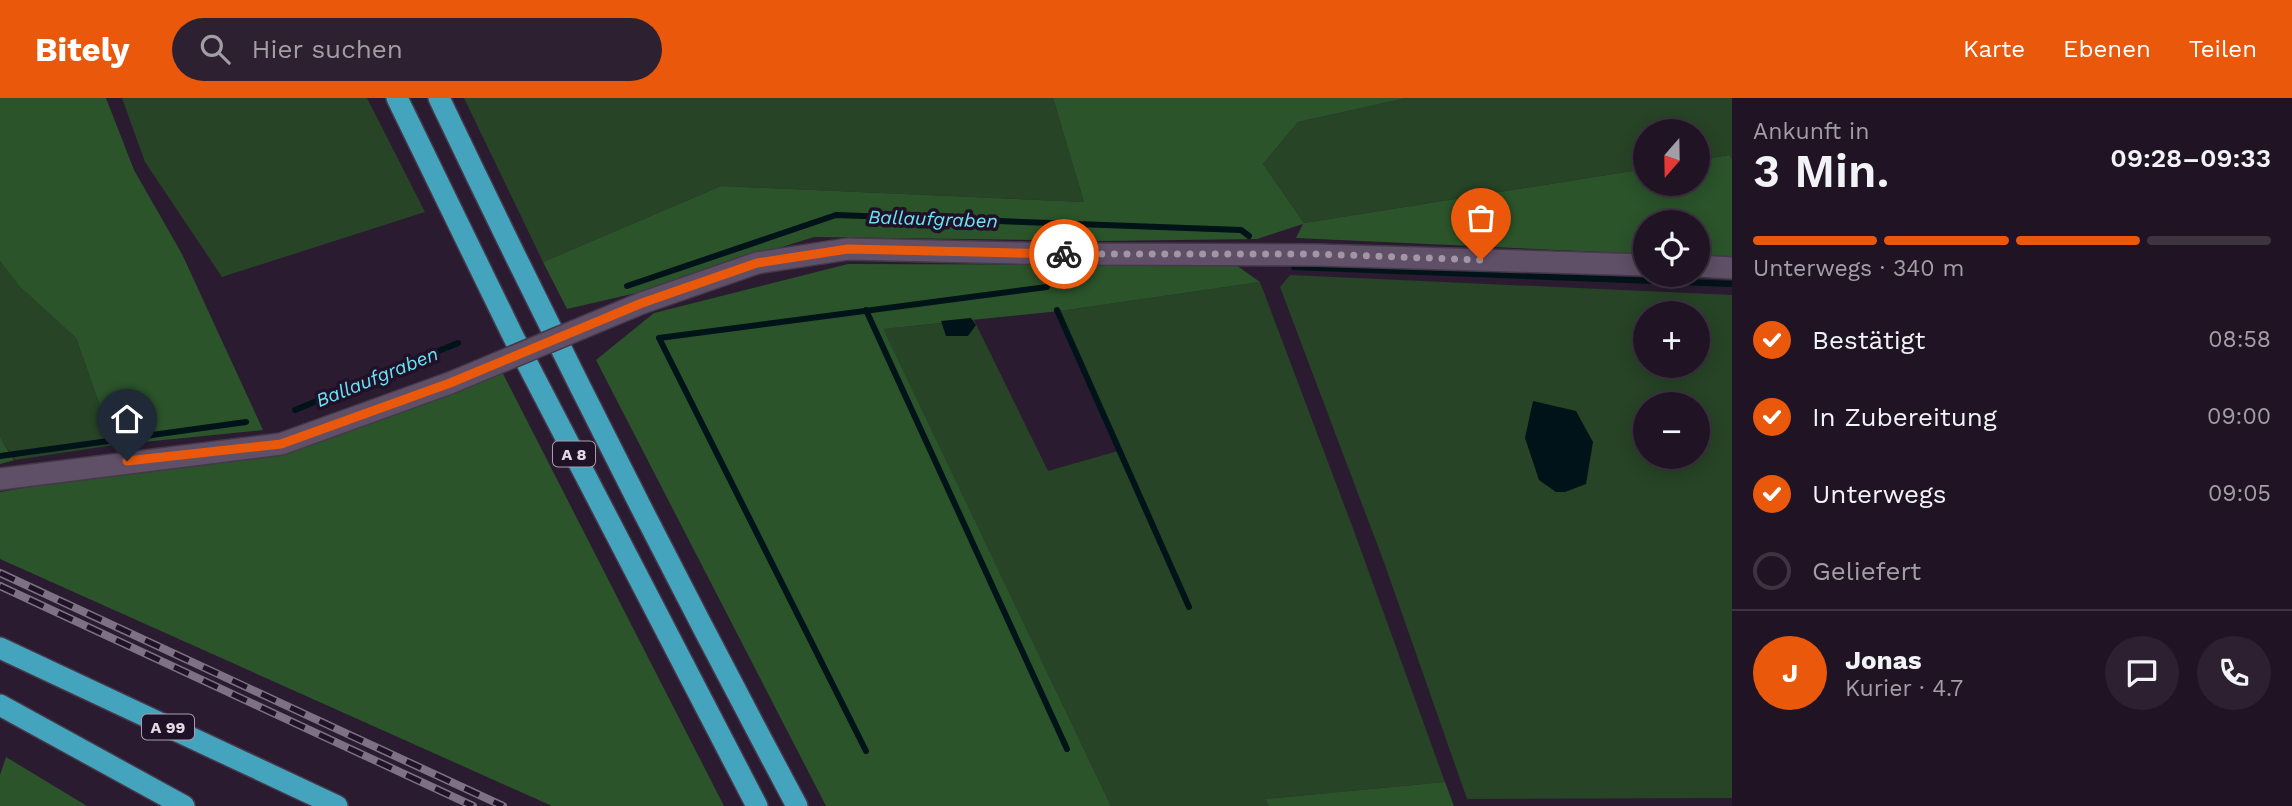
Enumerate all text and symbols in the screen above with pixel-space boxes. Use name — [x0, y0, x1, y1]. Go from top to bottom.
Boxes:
search box — [172, 18, 662, 81]
text: Bitely — [35, 30, 130, 69]
icon: search — [196, 30, 234, 68]
text: Hier suchen — [252, 34, 403, 64]
text: Karte — [1963, 35, 2025, 63]
text: Ebenen — [2063, 35, 2151, 63]
text: Teilen — [2189, 35, 2257, 63]
text: Ankunft in — [1753, 118, 1869, 145]
north arrow — [1633, 119, 1710, 196]
map controls — [1633, 119, 1710, 469]
text: 09:28–09:33 — [2110, 143, 2271, 173]
text: 3 Min. — [1753, 144, 1889, 198]
pin — [1451, 188, 1511, 260]
icon: bag — [1462, 199, 1500, 237]
water label: Ballaufgraben — [868, 205, 998, 233]
button: locate — [1633, 210, 1710, 287]
courier — [1029, 219, 1099, 289]
icon: bike — [1045, 235, 1083, 273]
text: Unterwegs · 340 m — [1753, 255, 1964, 282]
button: + — [1633, 301, 1710, 378]
icon: check — [1753, 321, 1791, 359]
text: Bestätigt — [1812, 325, 1925, 355]
text: 08:58 — [2208, 326, 2271, 353]
water label: Ballaufgraben — [312, 342, 442, 412]
pin — [97, 389, 157, 461]
button: − — [1633, 392, 1710, 469]
icon: check — [1753, 398, 1791, 436]
icon: home — [108, 400, 146, 438]
text: In Zubereitung — [1812, 402, 1997, 432]
text: 09:00 — [2207, 403, 2271, 430]
road number: A 8 — [553, 442, 595, 466]
icon: check — [1753, 475, 1791, 513]
text: Unterwegs — [1812, 479, 1947, 509]
text: 09:05 — [2208, 480, 2271, 507]
text: Geliefert — [1812, 556, 1921, 586]
button: chat — [2105, 636, 2179, 710]
button: phone — [2197, 636, 2271, 710]
text: Jonas — [1845, 645, 1922, 675]
text: J — [1782, 658, 1798, 688]
text: Kurier · 4.7 — [1845, 675, 1963, 702]
road number: A 99 — [142, 714, 194, 740]

